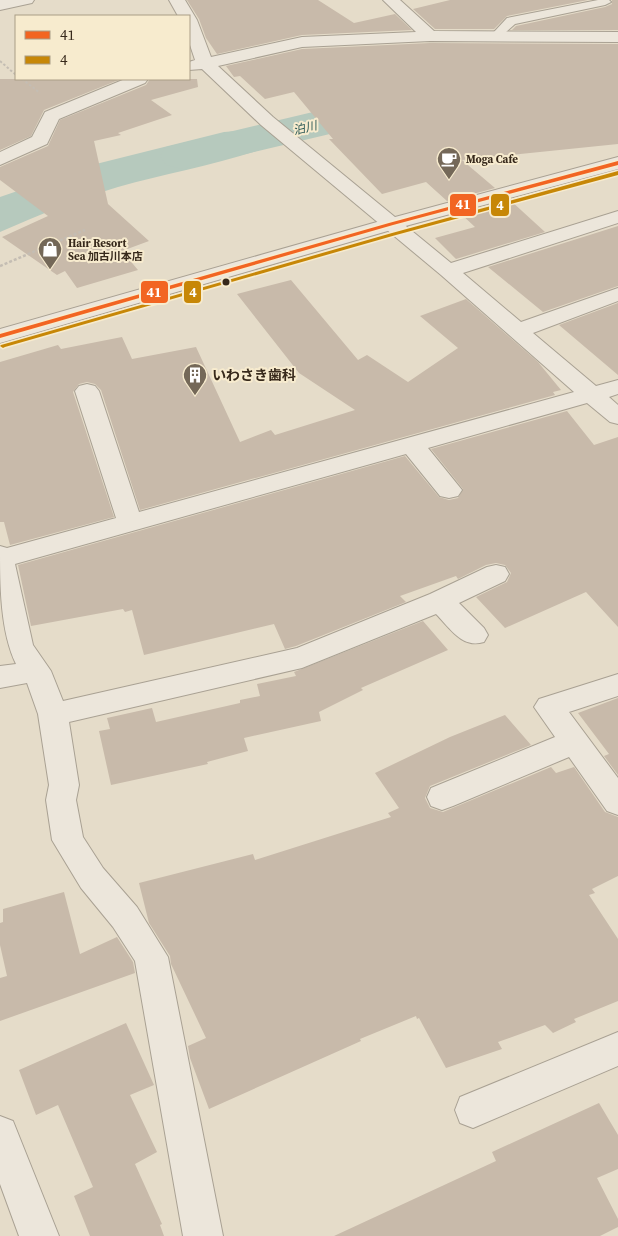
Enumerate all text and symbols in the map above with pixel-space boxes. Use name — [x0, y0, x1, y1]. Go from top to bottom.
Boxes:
legend — [15, 15, 190, 80]
text: 41 — [60, 24, 75, 45]
text: 4 — [60, 49, 68, 70]
water label: 泊川 — [291, 117, 321, 139]
cafe icon: Moga Cafe — [436, 146, 462, 180]
place label: Moga Cafe — [466, 152, 518, 167]
line badge: 41 — [449, 193, 477, 217]
line badge: 4 — [490, 193, 510, 217]
text: 41 — [455, 194, 471, 214]
text: 4 — [496, 195, 504, 215]
shop icon: Hair Resort Sea 加古川本店 — [37, 236, 63, 270]
place label: Hair Resort Sea 加古川本店 — [68, 236, 143, 264]
unlabelled marker — [221, 277, 231, 287]
line badge: 41 — [140, 280, 169, 304]
line badge: 4 — [183, 280, 202, 304]
text: 41 — [146, 282, 162, 302]
text: 4 — [189, 282, 197, 302]
building icon: いわさき歯科 — [182, 362, 208, 396]
place label: いわさき歯科 — [212, 365, 296, 385]

